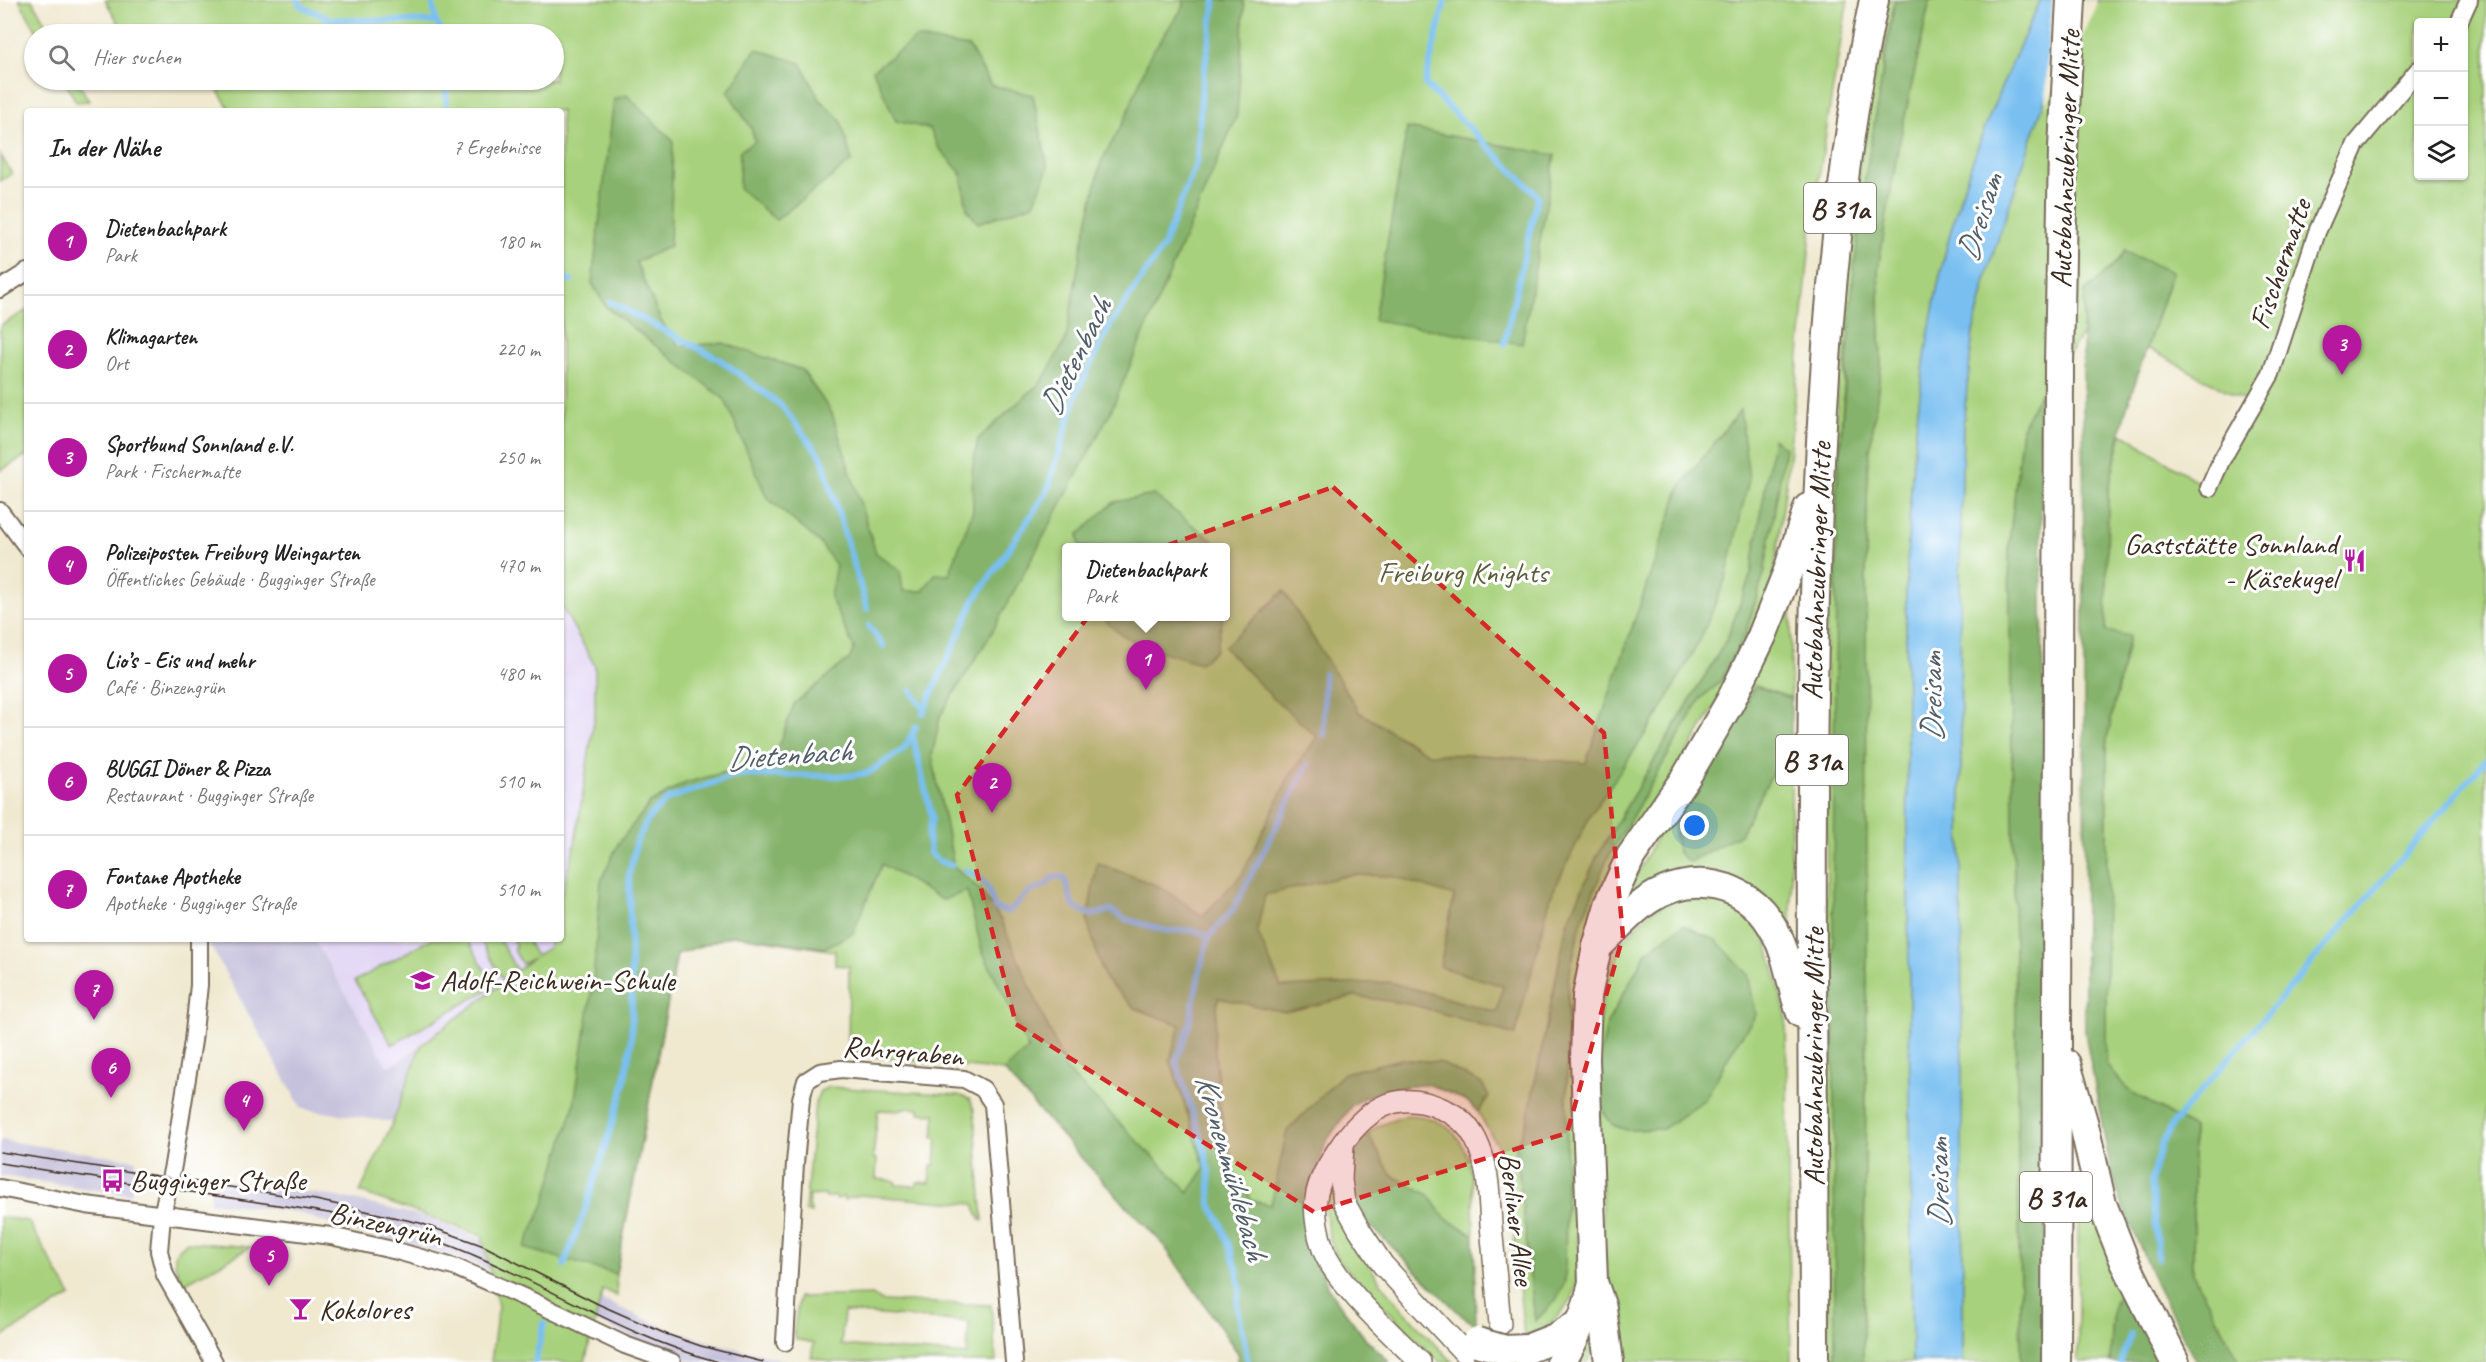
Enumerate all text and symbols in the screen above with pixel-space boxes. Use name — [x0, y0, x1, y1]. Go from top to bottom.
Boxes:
map controls — [2414, 18, 2468, 180]
button: + — [2414, 18, 2468, 72]
search box — [24, 24, 564, 90]
street label: Autobahnzubringer Mitte — [2042, 27, 2089, 289]
icon: search — [45, 41, 78, 74]
text: Hier suchen — [93, 43, 181, 71]
button: − — [2414, 72, 2468, 126]
button: layers — [2414, 126, 2468, 180]
text: In der Nähe — [48, 131, 160, 164]
text: 7 Ergebnisse — [453, 135, 540, 160]
water label: Dreisam — [1946, 167, 2013, 266]
road number: B 31a — [1804, 183, 1876, 233]
street label: Fischermatte — [2240, 192, 2321, 334]
text: Dietenbachpark — [105, 215, 226, 243]
text: 1 — [63, 229, 72, 254]
text: 180 m — [497, 229, 540, 254]
text: Park — [105, 243, 137, 268]
water label: Dietenbach — [1030, 289, 1122, 421]
text: Klimagarten — [105, 323, 197, 351]
pin: 3 — [2322, 326, 2362, 375]
text: 2 — [63, 337, 72, 362]
text: 220 m — [497, 337, 540, 362]
text: Ort — [105, 351, 129, 376]
text: Sportbund Sonnland e.V. — [105, 431, 293, 459]
street label: Autobahnzubringer Mitte — [1793, 439, 1840, 701]
text: 3 — [63, 445, 72, 470]
text: 250 m — [497, 445, 540, 470]
text: Park · Fischermatte — [105, 459, 240, 484]
place label: Gaststätte Sonnland - Käsekugel — [2124, 525, 2342, 597]
text: Polizeiposten Freiburg Weingarten — [105, 539, 360, 567]
popup — [1062, 543, 1230, 621]
restaurant icon: Gaststätte Sonnland - Käsekugel — [2342, 548, 2368, 574]
text: 4 — [63, 553, 72, 578]
text: 470 m — [497, 553, 540, 578]
park label: Freiburg Knights — [1378, 553, 1551, 591]
text: Dietenbachpark — [1086, 556, 1206, 584]
text: Öffentliches Gebäude · Bugginger Straße — [105, 567, 374, 592]
text: Park — [1086, 584, 1117, 609]
pin: 1 — [1126, 640, 1166, 690]
text: Lio’s - Eis und mehr — [105, 647, 254, 675]
water label: Dreisam — [1911, 651, 1952, 741]
text: 5 — [63, 661, 72, 686]
text: 480 m — [497, 661, 540, 686]
text: Café · Binzengrün — [105, 675, 225, 700]
water label: Dietenbach — [725, 730, 855, 779]
road number: B 31a — [1776, 735, 1848, 785]
text: BUGGI Döner & Pizza — [105, 755, 270, 783]
pin: 2 — [972, 764, 1012, 813]
text: 6 — [63, 769, 72, 794]
text: 510 m — [497, 769, 540, 794]
text: Restaurant · Bugginger Straße — [105, 783, 313, 808]
your location — [1680, 811, 1709, 840]
text: Fontane Apotheke — [105, 863, 240, 891]
text: 7 — [63, 877, 72, 902]
text: 510 m — [497, 877, 540, 902]
text: Apotheke · Bugginger Straße — [105, 891, 296, 916]
street label: Autobahnzubringer Mitte — [1794, 926, 1832, 1186]
place label: Adolf-Reichwein-Schule — [440, 961, 677, 999]
school or university icon: Adolf-Reichwein-Schule — [409, 967, 435, 993]
pin: 7 — [74, 970, 113, 1020]
street label: Rohrgraben — [841, 1027, 966, 1075]
pin: 6 — [92, 1048, 130, 1098]
water label: Kronenmühlebach — [1185, 1070, 1278, 1267]
pin: 4 — [224, 1082, 264, 1131]
water label: Dreisam — [1917, 1136, 1960, 1228]
street label: Berliner Allee — [1490, 1151, 1544, 1289]
place label: Bugginger Straße — [130, 1161, 308, 1199]
bus stop icon: Bugginger Straße — [99, 1167, 125, 1193]
road number: B 31a — [2020, 1172, 2092, 1222]
street label: Binzengrün — [326, 1193, 447, 1256]
pin: 5 — [250, 1236, 288, 1286]
place label: Kokolores — [319, 1290, 414, 1328]
bar icon: Kokolores — [288, 1296, 314, 1322]

